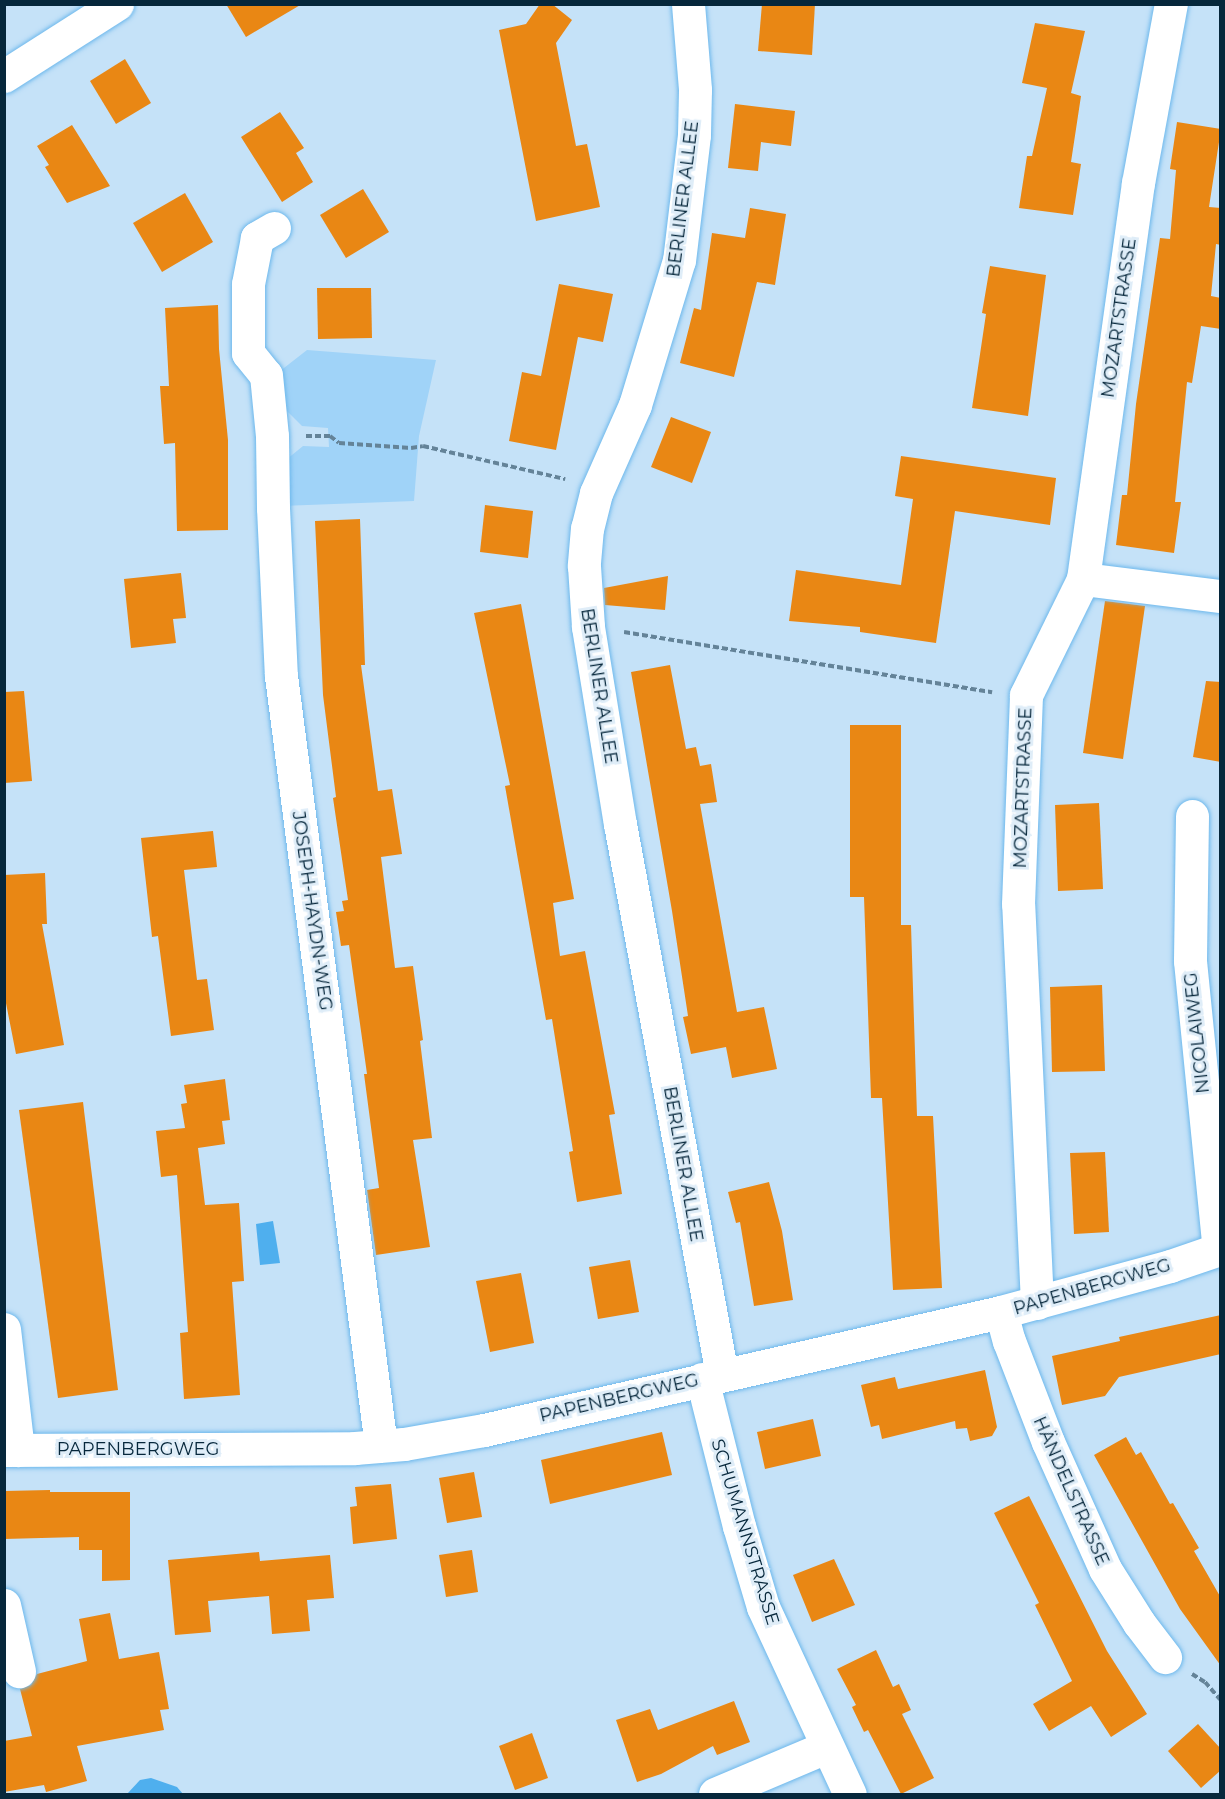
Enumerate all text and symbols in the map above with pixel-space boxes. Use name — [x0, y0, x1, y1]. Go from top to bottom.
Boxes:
street label: BERLINER ALLEE — [663, 120, 703, 278]
street label: MOZARTSTRASSE — [1097, 237, 1141, 399]
street label: BERLINER ALLEE — [576, 607, 622, 765]
street label: MOZARTSTRASSE — [1009, 707, 1037, 869]
street label: JOSEPH-HAYDN-WEG — [287, 810, 337, 1012]
street label: NICOLAIWEG — [1180, 971, 1214, 1095]
street label: BERLINER ALLEE — [659, 1085, 707, 1243]
street label: PAPENBERGWEG — [1011, 1254, 1173, 1320]
street label: PAPENBERGWEG — [537, 1369, 701, 1427]
street label: HÄNDELSTRASSE — [1028, 1413, 1114, 1569]
street label: SCHUMANNSTRASSE — [706, 1436, 784, 1628]
street label: PAPENBERGWEG — [57, 1438, 219, 1460]

